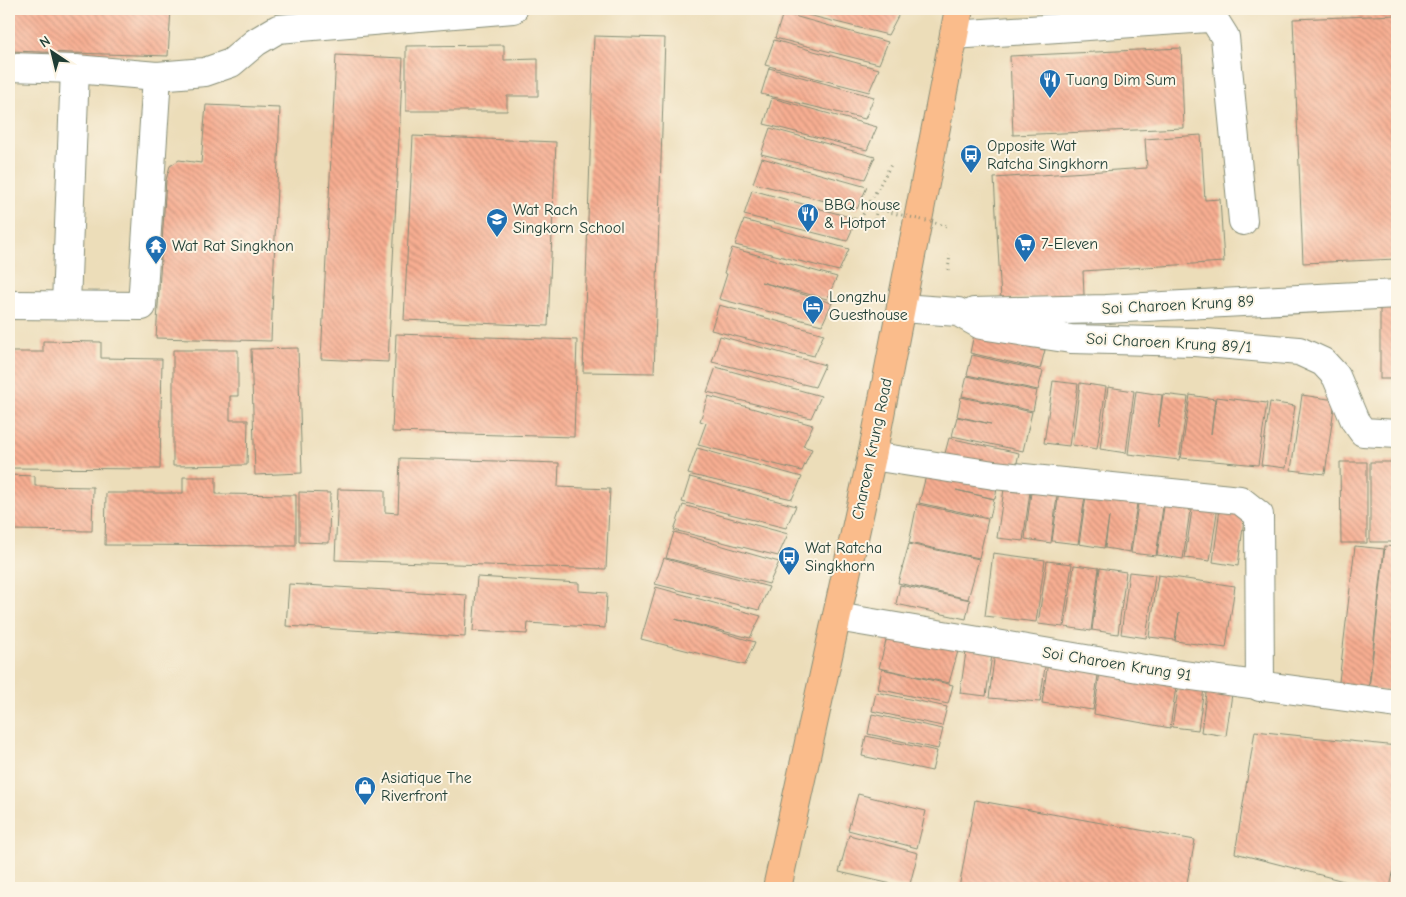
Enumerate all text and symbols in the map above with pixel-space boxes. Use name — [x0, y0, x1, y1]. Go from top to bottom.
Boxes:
north arrow — [28, 28, 78, 78]
text: N — [36, 32, 53, 51]
restaurant icon: Tuang Dim Sum — [1038, 68, 1062, 99]
place label: Tuang Dim Sum — [1066, 71, 1176, 89]
place label: Opposite Wat Ratcha Singkhorn — [987, 137, 1108, 173]
bus stop icon: Opposite Wat Ratcha Singkhorn — [959, 143, 983, 174]
place label: BBQ house & Hotpot — [824, 196, 900, 232]
place label: Wat Rach Singkorn School — [513, 201, 625, 237]
restaurant icon: BBQ house & Hotpot — [796, 202, 820, 233]
school or university icon: Wat Rach Singkorn School — [485, 207, 509, 238]
supermarket icon: 7-Eleven — [1013, 232, 1037, 263]
temple icon: Wat Rat Singkhon — [144, 234, 168, 265]
place label: 7-Eleven — [1041, 235, 1098, 253]
place label: Wat Rat Singkhon — [172, 237, 294, 255]
place label: Longzhu Guesthouse — [829, 288, 908, 324]
street label: Soi Charoen Krung 89 — [1101, 292, 1255, 318]
hotel icon: Longzhu Guesthouse — [801, 294, 825, 325]
street label: Soi Charoen Krung 89/1 — [1086, 330, 1252, 356]
street label: Charoen Krung Road — [848, 377, 896, 521]
place label: Wat Ratcha Singkhorn — [805, 539, 882, 575]
bus stop icon: Wat Ratcha Singkhorn — [777, 545, 801, 576]
street label: Soi Charoen Krung 91 — [1041, 643, 1193, 685]
place label: Asiatique The Riverfront — [381, 769, 472, 805]
shop icon: Asiatique The Riverfront — [353, 775, 377, 806]

